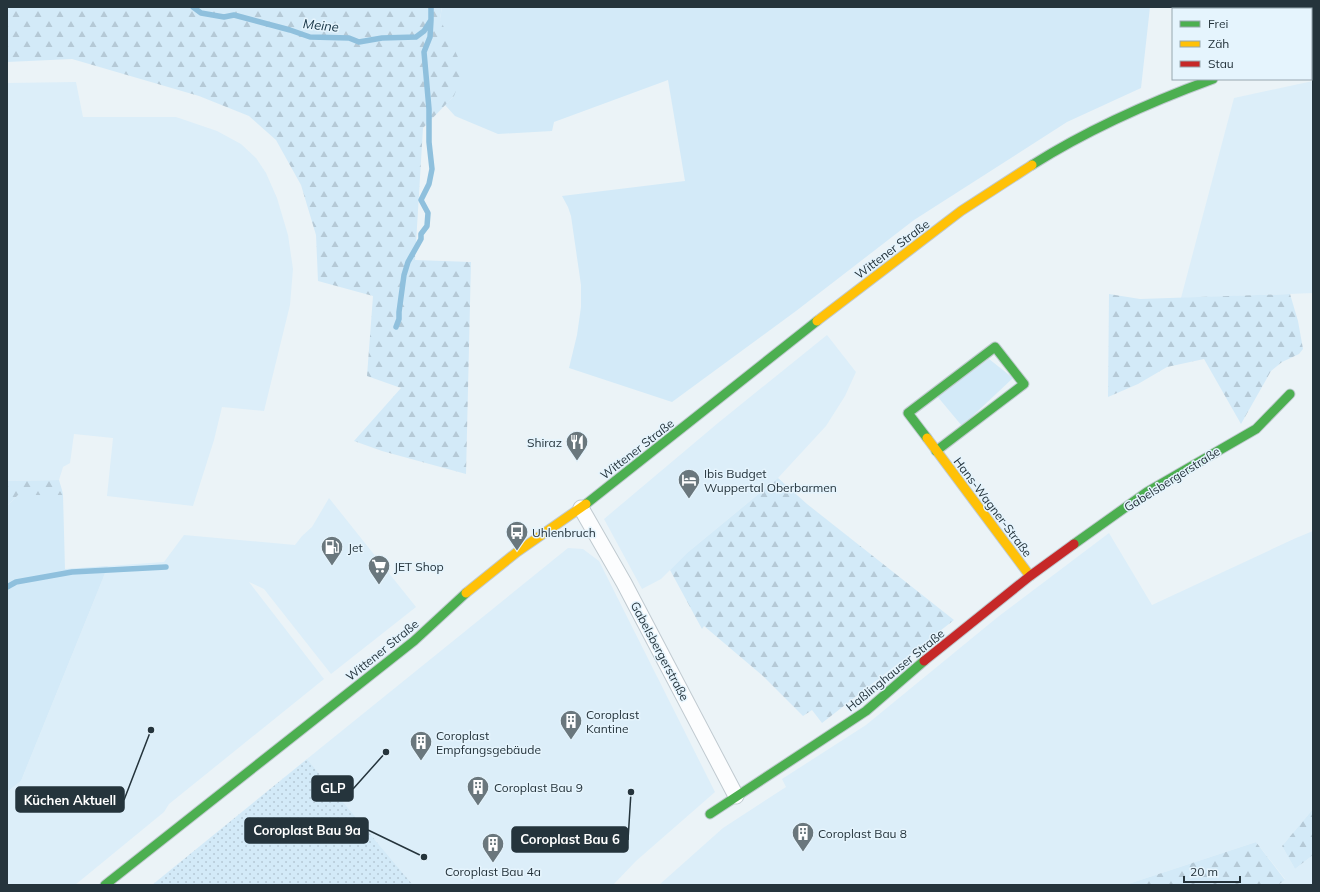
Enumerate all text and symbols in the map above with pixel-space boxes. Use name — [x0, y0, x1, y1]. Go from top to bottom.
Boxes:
legend — [1172, 8, 1312, 80]
water label: Meine — [302, 15, 340, 35]
text: Frei — [1208, 16, 1228, 31]
text: Zäh — [1208, 36, 1229, 51]
text: Stau — [1208, 56, 1234, 71]
street label: Wittener Straße — [852, 216, 932, 282]
street label: Wittener Straße — [597, 416, 677, 482]
restaurant icon: Shiraz — [564, 429, 590, 462]
place label: Shiraz — [527, 435, 562, 450]
street label: Gabelsbergerstraße — [1121, 443, 1223, 515]
street label: Hans-Wagner-Straße — [951, 454, 1035, 560]
place label: Ibis Budget Wuppertal Oberbarmen — [704, 466, 837, 495]
hotel icon: Ibis Budget Wuppertal Oberbarmen — [676, 467, 702, 500]
bus stop icon: Uhlenbruch — [504, 519, 530, 552]
place label: Uhlenbruch — [532, 525, 596, 540]
fuel station icon: Jet — [319, 534, 345, 567]
place label: Jet — [348, 540, 363, 555]
supermarket icon: JET Shop — [366, 553, 392, 586]
place label: JET Shop — [394, 559, 444, 574]
street label: Gabelsbergerstraße — [627, 599, 693, 703]
street label: Wittener Straße — [343, 616, 421, 684]
street label: Haßlinghauser Straße — [843, 626, 947, 714]
place label: Coroplast Kantine — [586, 707, 639, 736]
building icon: Coroplast Kantine — [558, 708, 584, 741]
place label: Coroplast Empfangsgebäude — [436, 728, 541, 757]
building icon: Coroplast Empfangsgebäude — [408, 729, 434, 762]
building icon: Coroplast Bau 9 — [465, 774, 491, 807]
callout: GLP — [312, 776, 353, 801]
text: GLP — [320, 780, 346, 796]
place label: Coroplast Bau 9 — [494, 780, 583, 795]
callout: Küchen Aktuell — [16, 787, 124, 812]
text: Küchen Aktuell — [24, 792, 116, 808]
callout: Coroplast Bau 9a — [245, 818, 368, 843]
building icon: Coroplast Bau 8 — [790, 820, 816, 853]
text: Coroplast Bau 9a — [253, 822, 361, 838]
place label: Coroplast Bau 8 — [818, 826, 907, 841]
callout: Coroplast Bau 6 — [512, 827, 628, 852]
building icon: Coroplast Bau 4a — [480, 831, 506, 864]
text: Coroplast Bau 6 — [520, 831, 620, 847]
scale bar — [1184, 858, 1240, 884]
place label: Coroplast Bau 4a — [445, 864, 541, 879]
text: 20 m — [1190, 864, 1218, 879]

